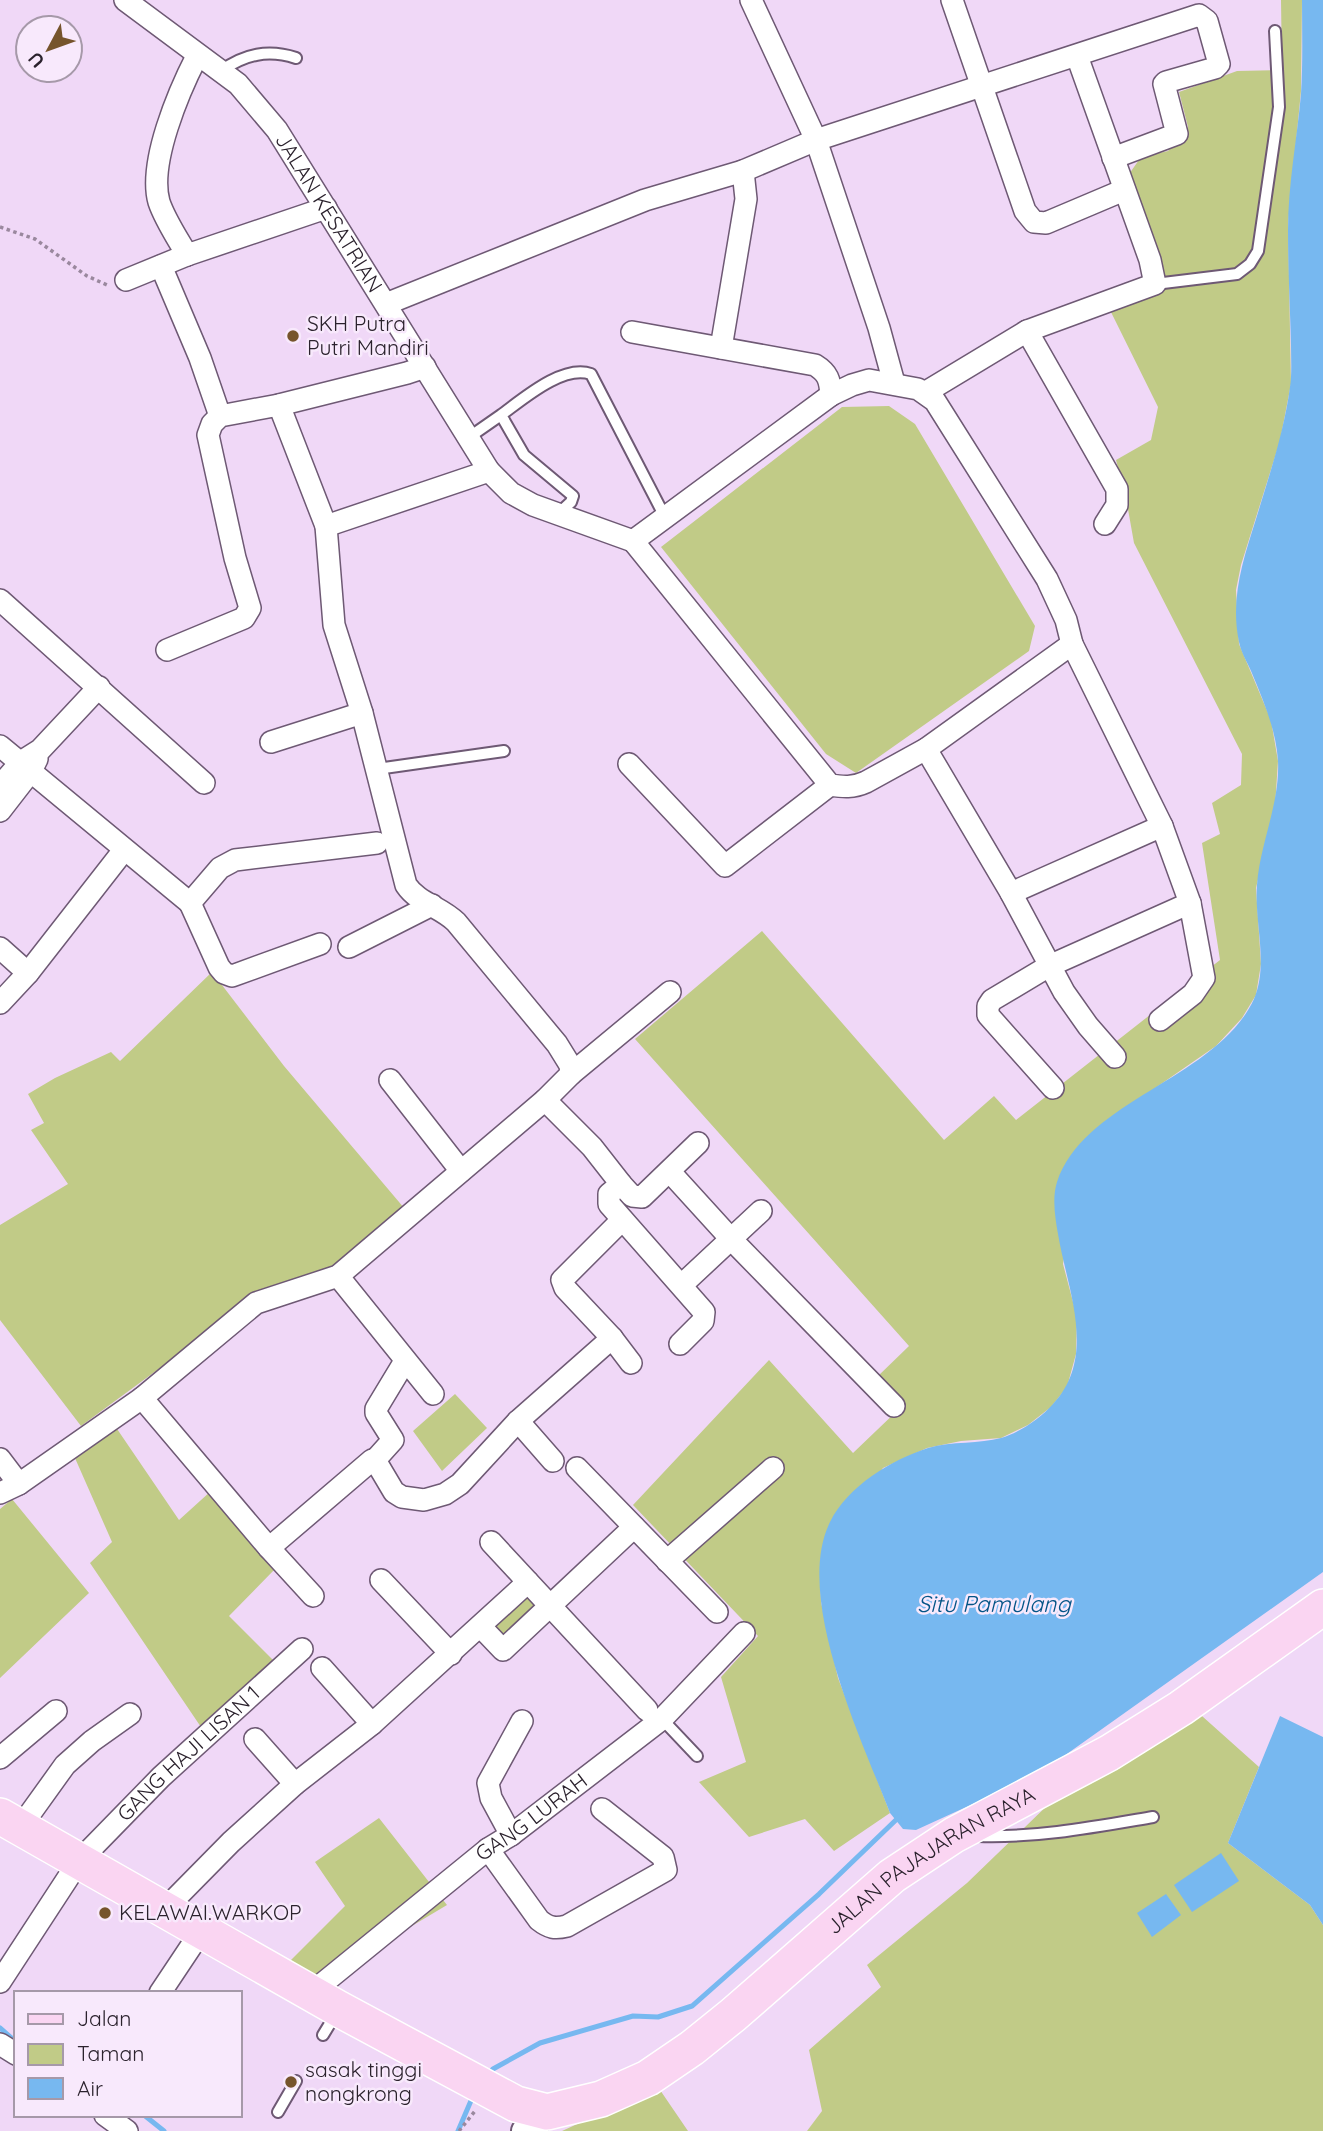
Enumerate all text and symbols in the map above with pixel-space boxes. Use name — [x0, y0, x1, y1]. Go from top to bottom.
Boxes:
north arrow — [14, 14, 84, 84]
text: U — [23, 47, 50, 73]
street label: JALAN KESATRIAN — [270, 128, 389, 297]
place label: SKH Putra Putri Mandiri — [307, 310, 429, 360]
marker: SKH Putra Putri Mandiri — [285, 328, 301, 344]
water label: Situ Pamulang — [917, 1589, 1072, 1618]
street label: GANG HAJI LISAN 1 — [111, 1680, 265, 1826]
street label: GANG LURAH — [470, 1767, 592, 1866]
street label: JALAN PAJAJARAN RAYA — [821, 1781, 1039, 1939]
place label: KELAWAI.WARKOP — [119, 1899, 302, 1925]
marker: KELAWAI.WARKOP — [97, 1905, 113, 1921]
legend — [14, 1991, 242, 2117]
text: Jalan — [77, 2005, 131, 2031]
text: Taman — [77, 2040, 144, 2066]
place label: sasak tinggi nongkrong — [305, 2056, 422, 2106]
marker: sasak tinggi nongkrong — [283, 2074, 299, 2090]
text: Air — [77, 2075, 103, 2101]

